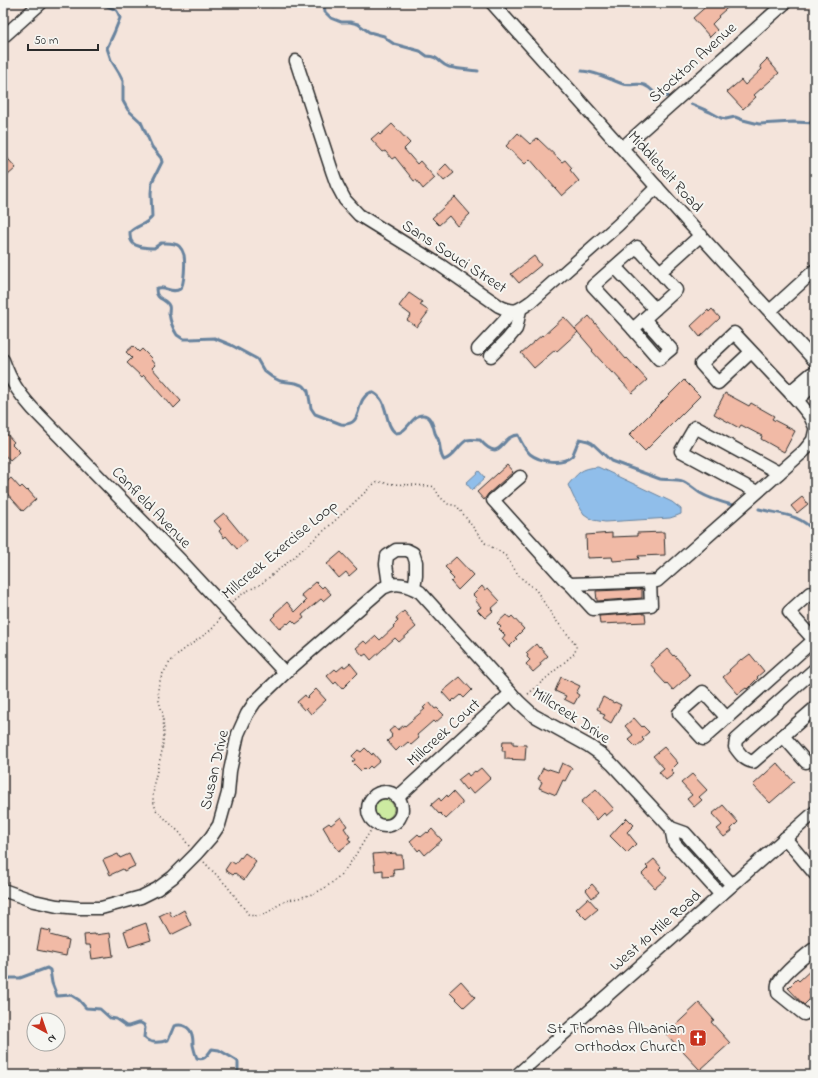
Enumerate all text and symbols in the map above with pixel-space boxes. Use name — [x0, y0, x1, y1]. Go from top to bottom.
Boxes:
street label: Stockton Avenue — [644, 16, 743, 109]
scale bar — [28, 26, 98, 52]
text: 50 m — [34, 32, 58, 50]
street label: Middlebelt Road — [622, 126, 708, 218]
street label: Sans Souci Street — [397, 214, 512, 300]
street label: Canfield Avenue — [105, 461, 197, 555]
street label: Millcreek Exercise Loop — [217, 494, 343, 606]
street label: Millcreek Drive — [527, 682, 615, 751]
street label: Millcreek Court — [402, 693, 487, 773]
street label: Susan Drive — [194, 727, 236, 812]
street label: West 10 Mile Road — [605, 884, 707, 978]
north arrow — [26, 1012, 66, 1052]
place label: St. Thomas Albanian Orthodox Church — [547, 1017, 685, 1059]
church icon: St. Thomas Albanian Orthodox Church — [688, 1028, 708, 1048]
text: N — [44, 1030, 60, 1047]

